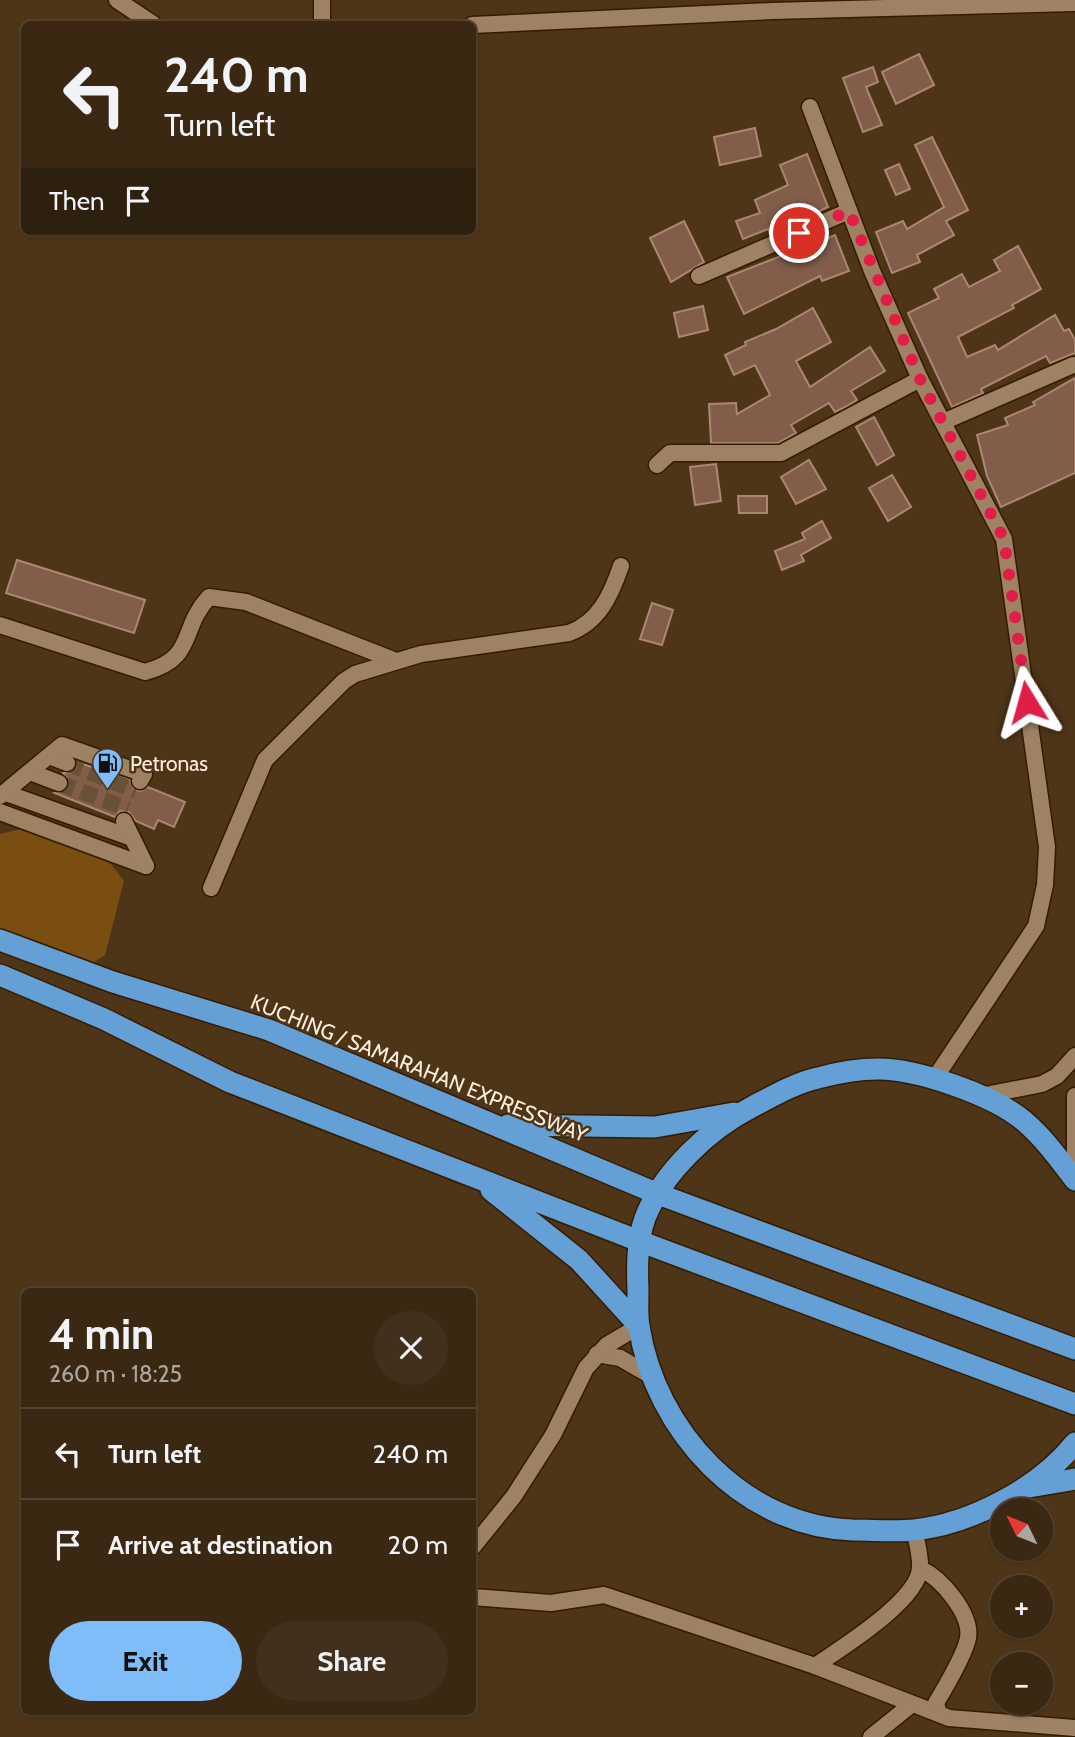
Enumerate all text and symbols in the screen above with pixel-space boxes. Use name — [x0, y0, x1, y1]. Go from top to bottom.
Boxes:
text: 240 m — [164, 45, 309, 104]
icon: left — [49, 49, 140, 140]
text: Turn left — [164, 105, 275, 144]
icon: arrive — [119, 182, 157, 220]
text: Then — [49, 185, 105, 217]
pin — [769, 203, 829, 263]
icon: arrive — [780, 214, 818, 252]
position arrow — [990, 665, 1064, 739]
fuel station icon: Petronas — [90, 746, 124, 790]
place label: Petronas — [130, 751, 208, 776]
street label: KUCHING / SAMARAHAN EXPRESSWAY — [247, 989, 592, 1148]
text: 4 min — [49, 1308, 154, 1360]
button: close — [374, 1311, 448, 1385]
text: 260 m · 18:25 — [49, 1360, 182, 1388]
icon: left — [49, 1435, 87, 1473]
text: Turn left — [108, 1438, 201, 1470]
text: 240 m — [373, 1438, 448, 1470]
north arrow — [990, 1498, 1054, 1561]
map controls — [990, 1498, 1053, 1715]
icon: arrive — [49, 1526, 87, 1564]
text: Arrive at destination — [108, 1529, 333, 1561]
text: 20 m — [388, 1529, 448, 1561]
button: + — [990, 1575, 1053, 1638]
button: Exit — [49, 1621, 242, 1701]
button: Share — [256, 1621, 448, 1701]
button: − — [990, 1652, 1053, 1715]

